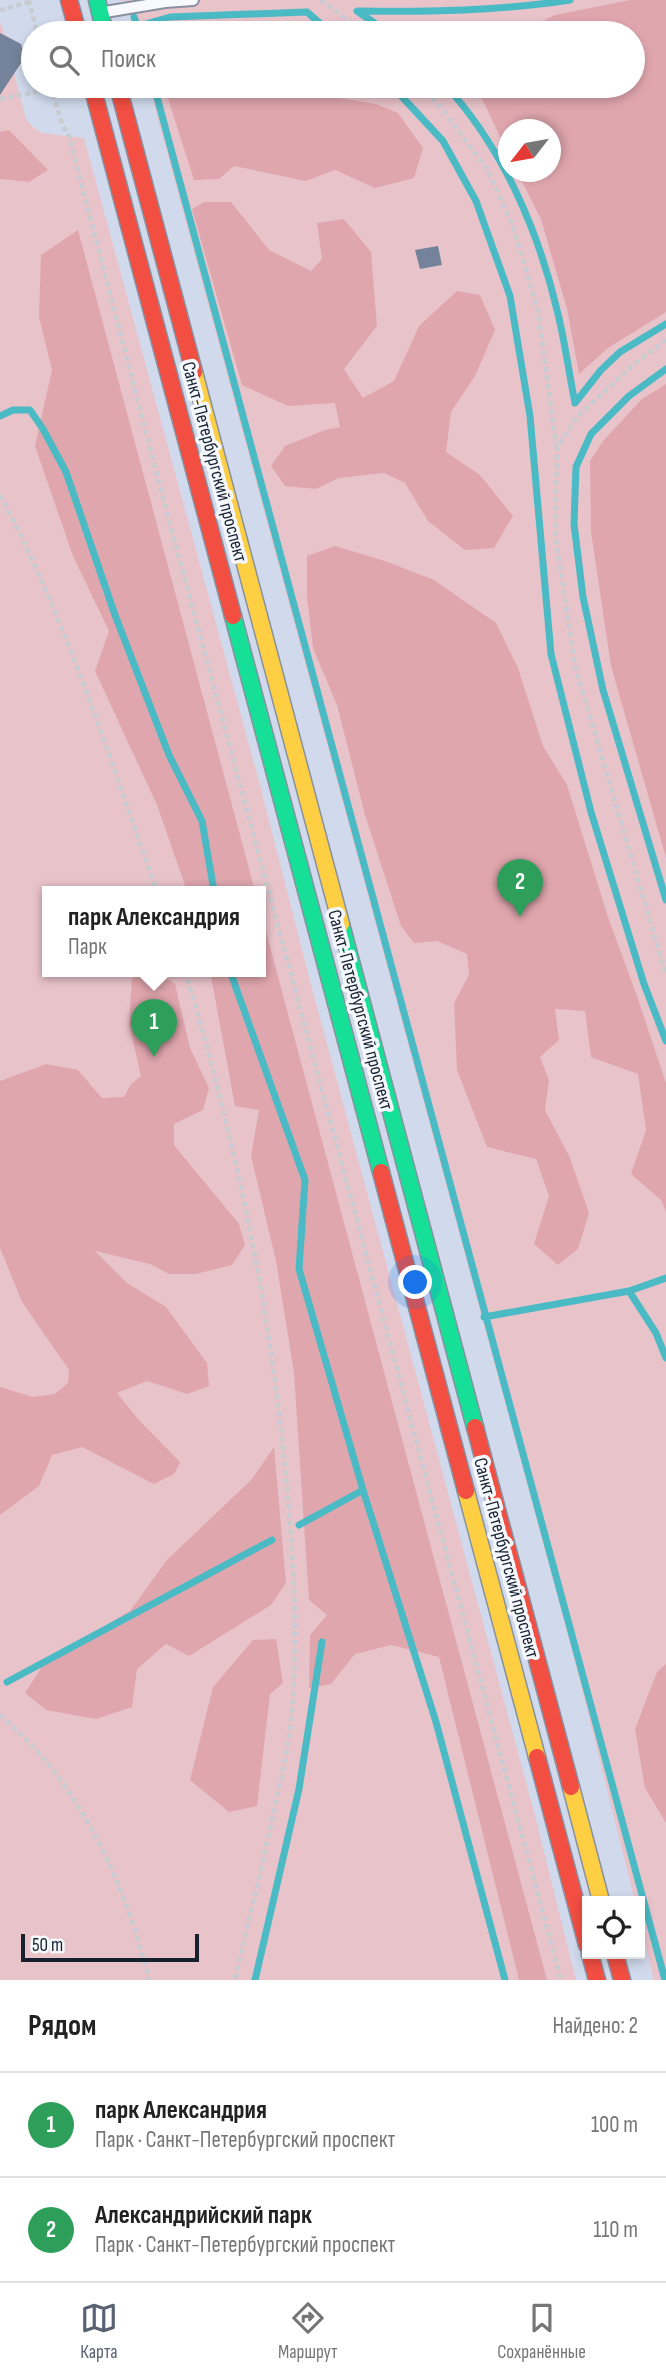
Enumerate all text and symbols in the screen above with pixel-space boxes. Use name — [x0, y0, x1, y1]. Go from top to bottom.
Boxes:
search box — [21, 21, 645, 98]
icon: search — [45, 41, 83, 79]
text: Поиск — [101, 44, 156, 75]
north arrow — [498, 119, 561, 182]
street label: Санкт-Петербургский проспект — [176, 359, 252, 565]
pin: 2 — [497, 859, 543, 917]
popup — [42, 886, 266, 977]
text: парк Александрия — [68, 902, 240, 933]
street label: Санкт-Петербургский проспект — [322, 907, 398, 1113]
text: Парк — [68, 933, 107, 961]
pin: 1 — [131, 999, 177, 1057]
your location — [398, 1265, 432, 1299]
street label: Санкт-Петербургский проспект — [468, 1455, 544, 1661]
map controls — [582, 1896, 645, 1959]
button: locate — [582, 1896, 645, 1959]
scale bar — [21, 1931, 200, 1963]
text: 50 m — [32, 1934, 63, 1957]
text: Рядом — [28, 2008, 96, 2044]
text: Найдено: 2 — [552, 2012, 638, 2040]
text: парк Александрия — [95, 2095, 267, 2126]
text: 1 — [46, 2111, 56, 2139]
text: 100 m — [591, 2111, 638, 2139]
text: Парк · Санкт-Петербургский проспект — [95, 2126, 395, 2154]
text: Александрийский парк — [95, 2200, 312, 2231]
text: 2 — [46, 2216, 56, 2244]
text: 110 m — [593, 2216, 638, 2244]
text: Парк · Санкт-Петербургский проспект — [95, 2231, 395, 2259]
tab: Карта — [80, 2299, 118, 2364]
tab: Маршрут — [278, 2299, 337, 2364]
tab: Сохранённые — [497, 2299, 586, 2364]

